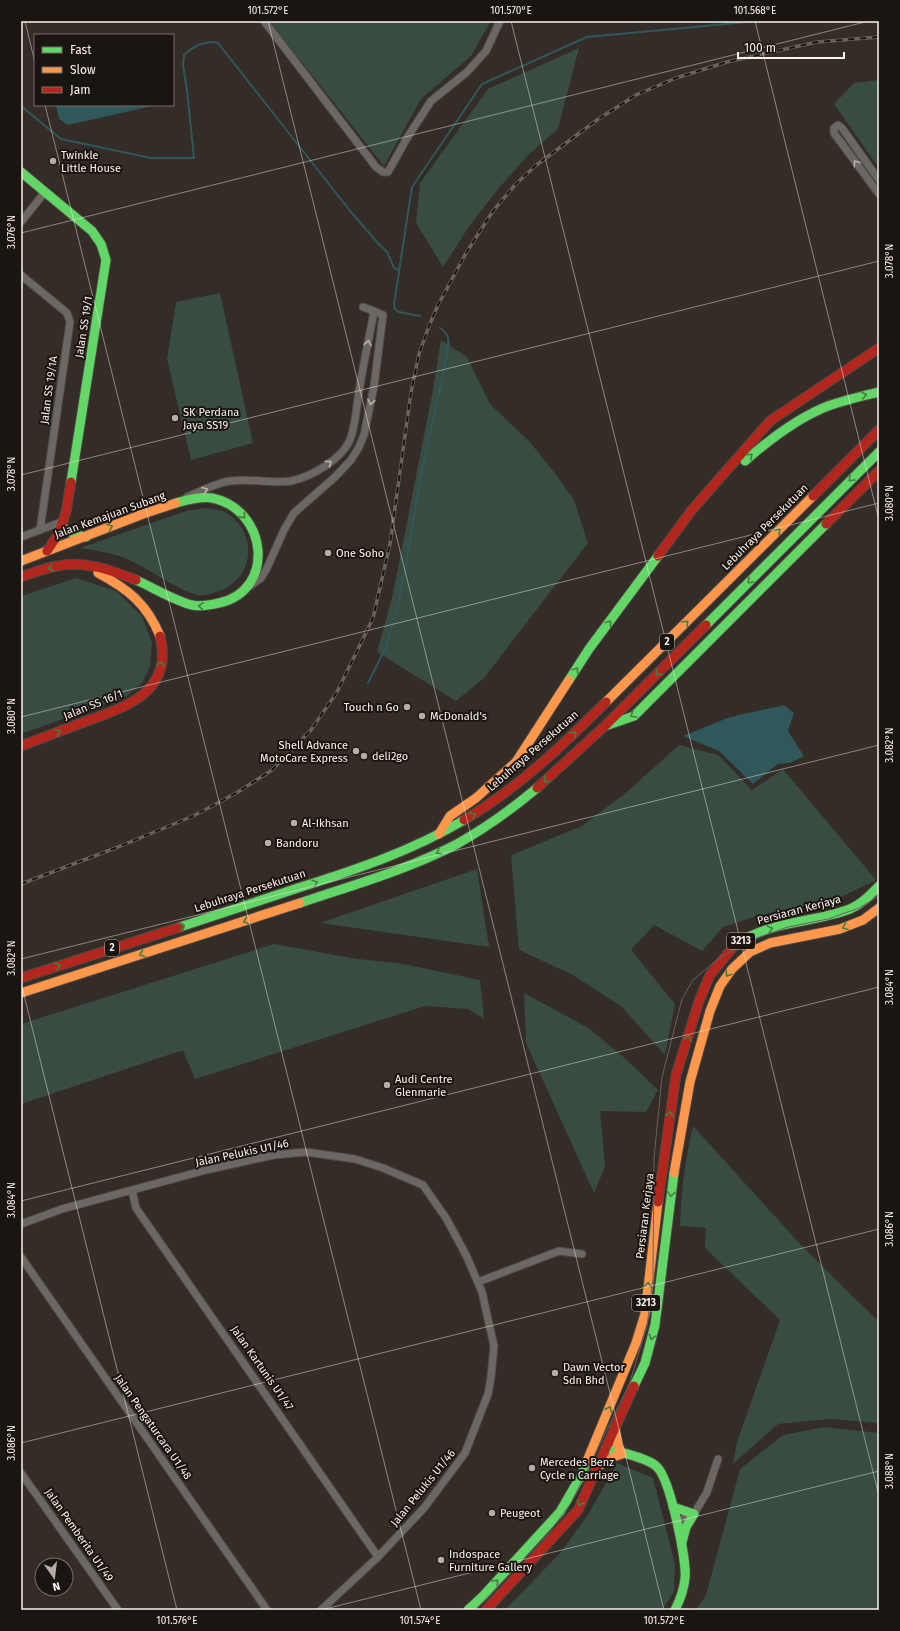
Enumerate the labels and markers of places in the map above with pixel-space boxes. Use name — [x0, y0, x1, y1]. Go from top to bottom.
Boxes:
place label: Twinkle Little House — [61, 149, 121, 175]
marker: Twinkle Little House — [48, 156, 58, 166]
place label: SK Perdana Jaya SS19 — [183, 406, 239, 432]
marker: SK Perdana Jaya SS19 — [170, 413, 180, 423]
place label: One Soho — [336, 547, 384, 560]
marker: One Soho — [323, 548, 333, 558]
place label: Touch n Go — [344, 701, 399, 714]
marker: Touch n Go — [402, 702, 412, 712]
place label: McDonald's — [430, 710, 487, 723]
marker: McDonald's — [417, 711, 427, 721]
place label: Shell Advance MotoCare Express — [260, 739, 348, 765]
marker: Shell Advance MotoCare Express — [351, 746, 361, 756]
place label: deli2go — [372, 750, 408, 763]
marker: deli2go — [359, 751, 369, 761]
place label: Al-Ikhsan — [302, 817, 349, 830]
marker: Al-Ikhsan — [289, 818, 299, 828]
place label: Bandoru — [276, 837, 319, 850]
marker: Bandoru — [263, 838, 273, 848]
place label: Audi Centre Glenmarie — [395, 1073, 453, 1099]
marker: Audi Centre Glenmarie — [382, 1080, 392, 1090]
place label: Dawn Vector Sdn Bhd — [563, 1361, 625, 1387]
marker: Dawn Vector Sdn Bhd — [550, 1368, 560, 1378]
place label: Mercedes Benz Cycle n Carriage — [540, 1456, 619, 1482]
marker: Mercedes Benz Cycle n Carriage — [527, 1463, 537, 1473]
place label: Peugeot — [500, 1507, 540, 1520]
marker: Peugeot — [487, 1508, 497, 1518]
place label: Indospace Furniture Gallery — [449, 1548, 533, 1574]
marker: Indospace Furniture Gallery — [436, 1555, 446, 1565]

